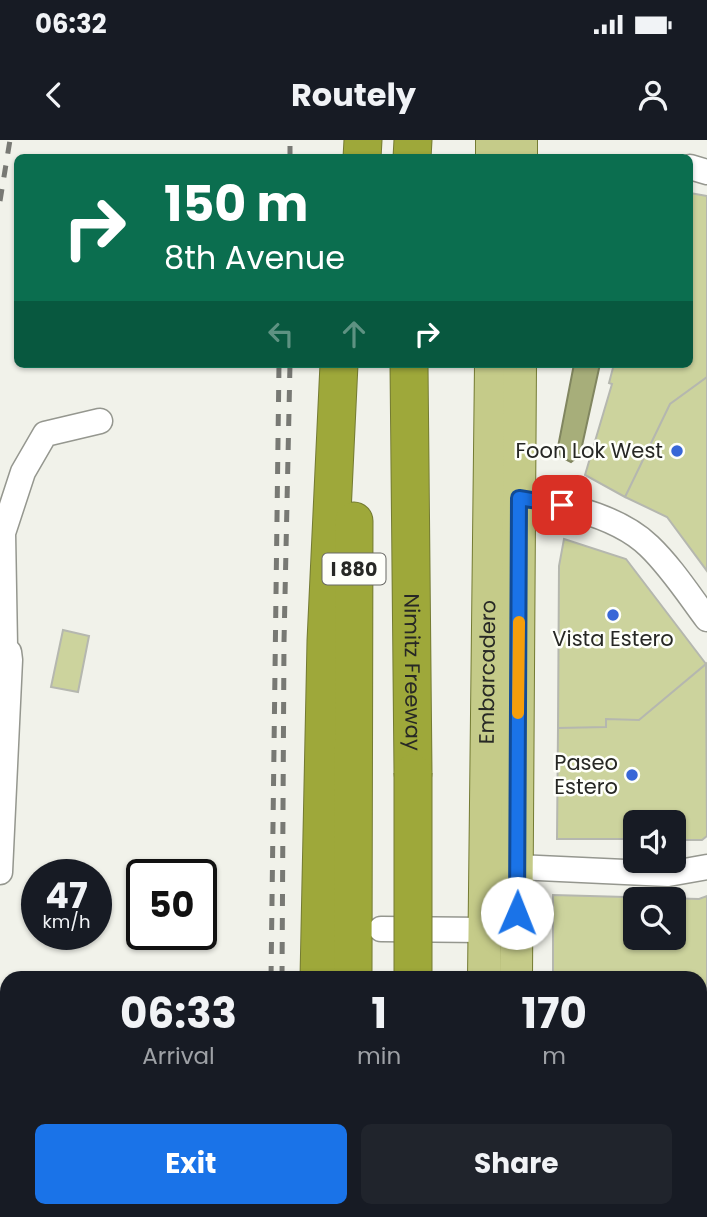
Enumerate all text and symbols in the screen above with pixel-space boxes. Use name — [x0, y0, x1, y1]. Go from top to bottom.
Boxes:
text: 06:32 — [35, 6, 106, 42]
text: Routely — [291, 72, 416, 117]
icon: back — [35, 76, 73, 114]
icon: person — [634, 76, 672, 114]
text: 150 m — [164, 170, 309, 238]
icon: right — [49, 182, 140, 273]
text: 8th Avenue — [164, 235, 345, 280]
icon: left — [262, 315, 300, 353]
icon: ahead — [335, 315, 373, 353]
icon: right — [408, 315, 446, 353]
place label: Foon Lok West — [515, 436, 663, 465]
marker: Foon Lok West — [669, 443, 685, 459]
pin — [532, 475, 592, 535]
icon: arrive — [543, 486, 581, 524]
road number: I 880 — [322, 554, 386, 584]
street label: Nimitz Freeway — [397, 593, 428, 751]
street label: Embarcadero — [472, 600, 502, 744]
marker: Vista Estero — [605, 607, 621, 623]
place label: Vista Estero — [552, 624, 674, 653]
place label: Paseo Estero — [554, 748, 618, 801]
marker: Paseo Estero — [624, 767, 640, 783]
map controls — [623, 810, 686, 950]
button: sound — [623, 810, 686, 873]
speed limit sign: 50 — [126, 859, 217, 950]
text: 47 — [45, 871, 88, 920]
position arrow — [480, 876, 554, 950]
button: search — [623, 887, 686, 950]
text: km/h — [43, 909, 90, 934]
text: 06:33 — [120, 984, 237, 1043]
text: 1 — [371, 984, 387, 1043]
text: 170 — [521, 984, 587, 1043]
text: Arrival — [142, 1040, 215, 1072]
text: min — [357, 1040, 401, 1072]
text: m — [542, 1040, 566, 1072]
button: Exit — [35, 1124, 347, 1204]
button: Share — [361, 1124, 672, 1204]

